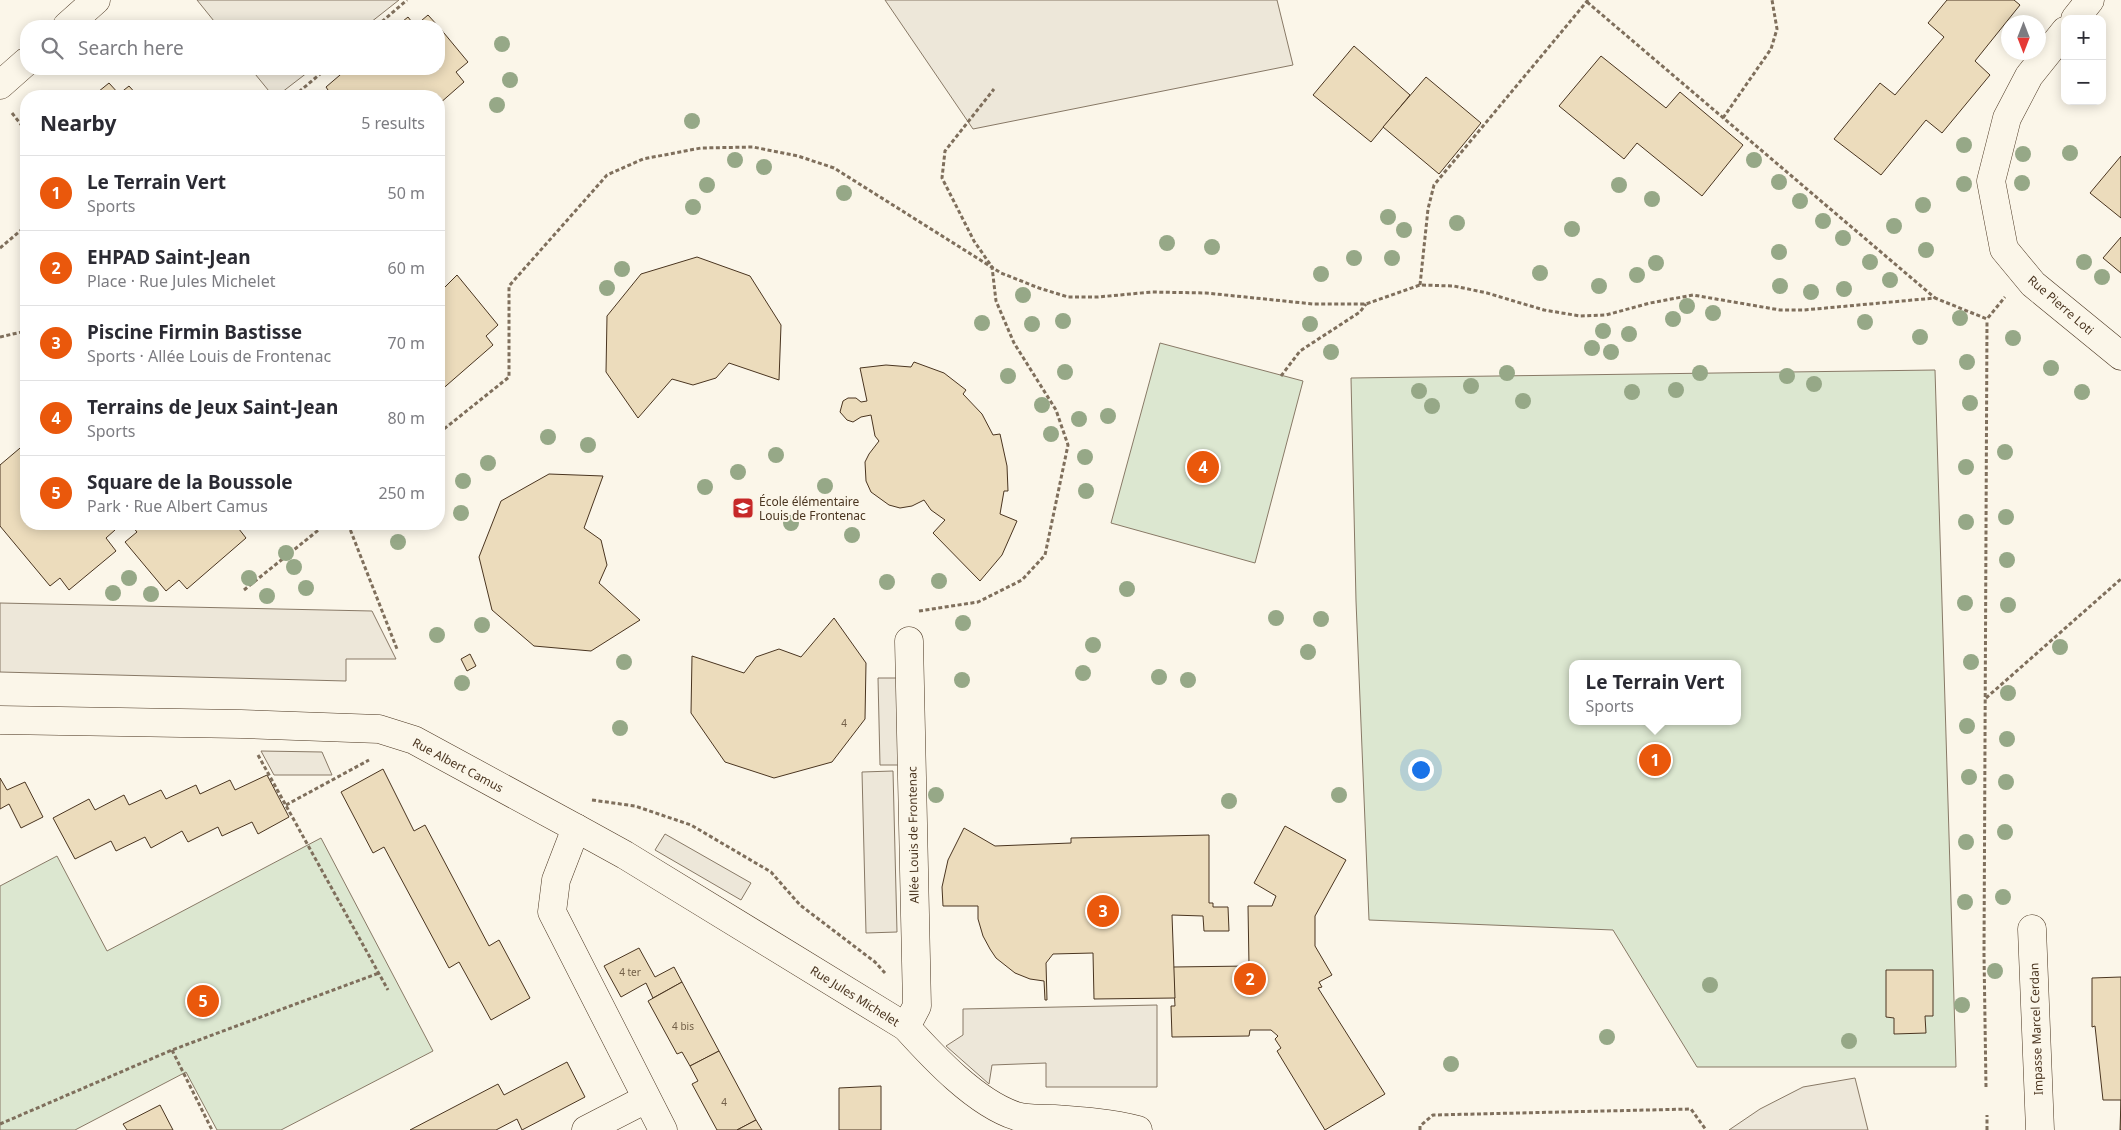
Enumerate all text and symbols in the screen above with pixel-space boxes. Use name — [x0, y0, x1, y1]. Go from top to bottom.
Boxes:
north arrow — [2001, 15, 2046, 60]
map controls — [2061, 15, 2106, 105]
button: + — [2061, 15, 2106, 60]
search box — [20, 20, 445, 75]
icon: search — [38, 34, 66, 62]
text: Search here — [78, 35, 184, 61]
button: − — [2061, 60, 2106, 105]
text: Nearby — [40, 109, 116, 137]
text: 5 results — [361, 112, 425, 134]
text: Le Terrain Vert — [87, 169, 226, 195]
text: 1 — [51, 182, 61, 204]
text: 50 m — [388, 182, 425, 204]
text: Sports — [87, 195, 135, 217]
text: EHPAD Saint-Jean — [87, 244, 251, 270]
text: 2 — [51, 257, 61, 279]
text: 60 m — [388, 257, 425, 279]
text: Place · Rue Jules Michelet — [87, 270, 276, 292]
street label: Rue Pierre Loti — [2024, 272, 2098, 338]
text: Piscine Firmin Bastisse — [87, 319, 302, 345]
text: 3 — [51, 332, 61, 354]
text: 70 m — [388, 332, 425, 354]
text: Sports · Allée Louis de Frontenac — [87, 345, 331, 367]
text: Terrains de Jeux Saint-Jean — [87, 394, 338, 420]
text: 4 — [51, 407, 61, 429]
text: 80 m — [388, 407, 425, 429]
text: Sports — [87, 420, 135, 442]
pin: 4 — [1187, 448, 1219, 486]
text: Square de la Boussole — [87, 469, 293, 495]
text: 5 — [51, 482, 61, 504]
text: 250 m — [378, 482, 425, 504]
place label: École élémentaire Louis de Frontenac — [759, 493, 866, 524]
text: Park · Rue Albert Camus — [87, 495, 268, 517]
school or university icon: École élémentaire Louis de Frontenac — [731, 496, 755, 520]
popup — [1569, 660, 1741, 725]
text: Le Terrain Vert — [1586, 669, 1724, 695]
text: Sports — [1586, 695, 1634, 717]
house number: 4 — [841, 716, 847, 730]
street label: Rue Albert Camus — [410, 734, 507, 796]
pin: 1 — [1639, 741, 1671, 779]
your location — [1408, 757, 1434, 783]
street label: Allée Louis de Frontenac — [903, 766, 923, 904]
pin: 3 — [1087, 892, 1119, 930]
pin: 2 — [1234, 960, 1266, 998]
street label: Rue Jules Michelet — [807, 962, 903, 1031]
street label: Impasse Marcel Cerdan — [2025, 963, 2047, 1095]
house number: 4 ter — [619, 965, 641, 979]
pin: 5 — [187, 982, 219, 1020]
house number: 4 bis — [672, 1019, 694, 1033]
house number: 4 — [721, 1095, 727, 1109]

